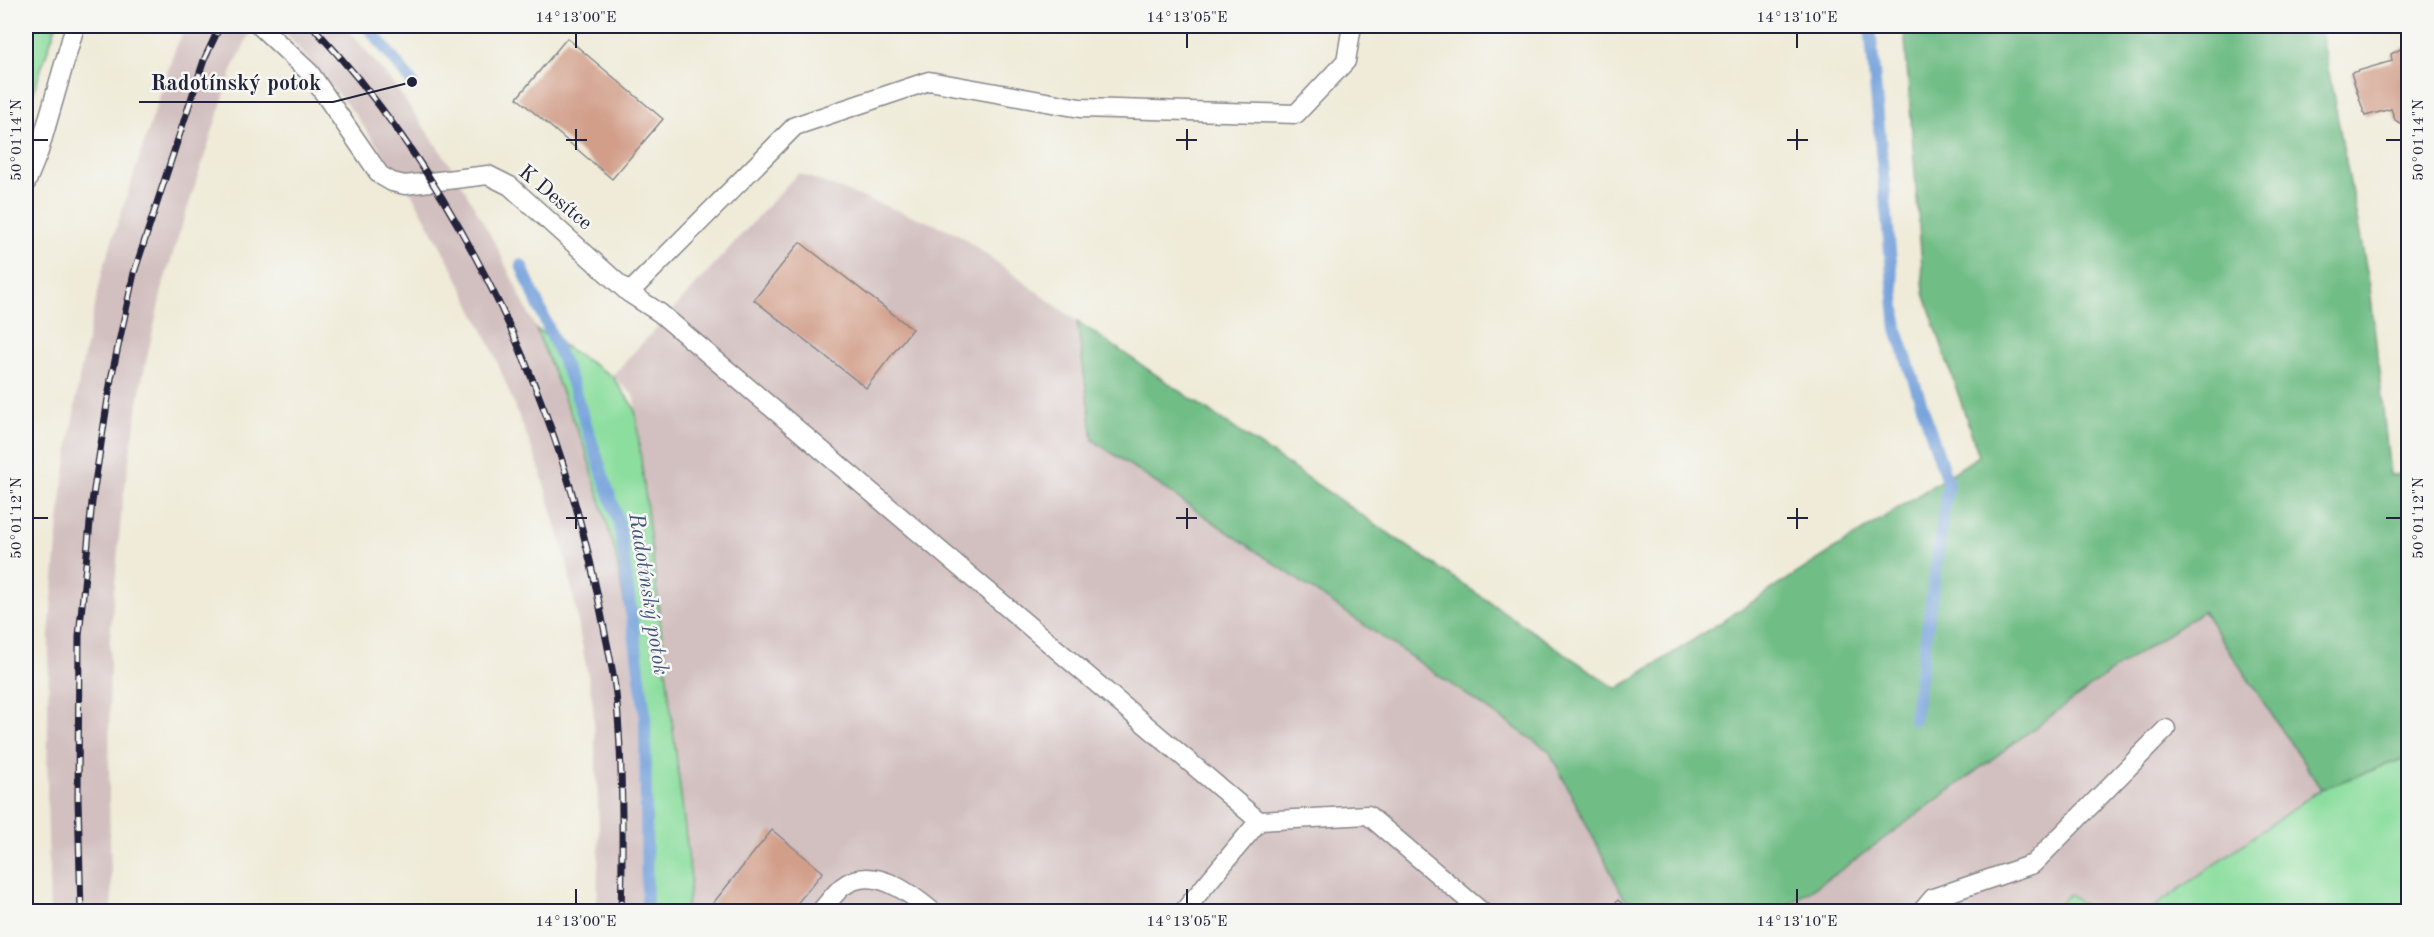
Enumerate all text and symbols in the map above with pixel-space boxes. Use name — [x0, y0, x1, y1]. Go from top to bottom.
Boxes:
text: 14°13'00"E — [536, 11, 616, 26]
text: 14°13'05"E — [1147, 11, 1227, 26]
text: 14°13'10"E — [1757, 11, 1837, 26]
callout: Radotínský potok — [139, 62, 333, 102]
text: Radotínský potok — [151, 73, 321, 95]
text: 50°01'14"N — [10, 99, 25, 181]
text: 50°01'14"N — [2412, 99, 2427, 181]
street label: K Desítce — [514, 161, 596, 235]
text: 50°01'12"N — [10, 477, 25, 559]
text: 50°01'12"N — [2412, 477, 2427, 559]
water label: Radotínský potok — [624, 510, 672, 677]
text: 14°13'00"E — [536, 915, 616, 930]
text: 14°13'05"E — [1147, 915, 1227, 930]
text: 14°13'10"E — [1757, 915, 1837, 930]

